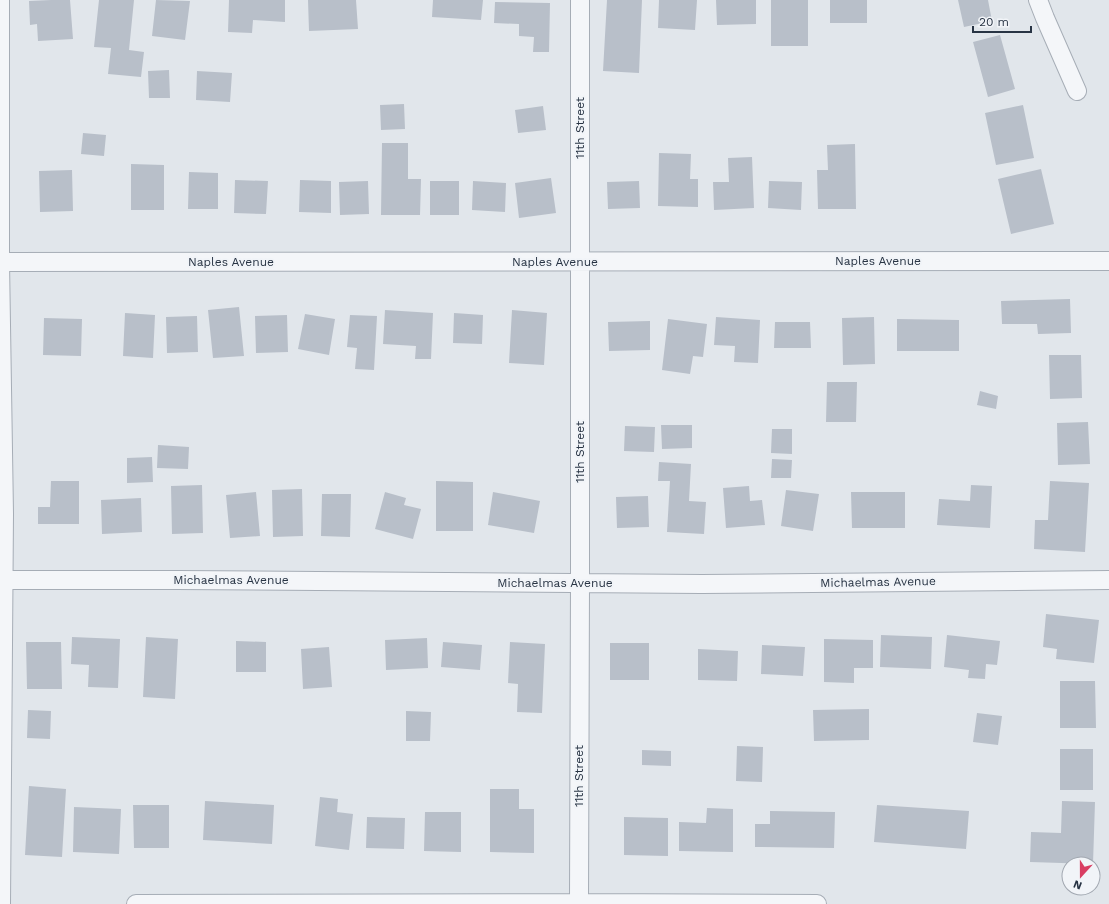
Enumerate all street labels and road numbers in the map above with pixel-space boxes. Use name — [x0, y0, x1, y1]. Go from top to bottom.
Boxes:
street label: 11th Street — [573, 97, 587, 159]
street label: Naples Avenue — [835, 254, 921, 268]
street label: Naples Avenue — [188, 255, 274, 269]
street label: Naples Avenue — [512, 255, 598, 269]
street label: 11th Street — [573, 421, 587, 483]
street label: Michaelmas Avenue — [173, 573, 289, 587]
street label: Michaelmas Avenue — [820, 574, 936, 590]
street label: Michaelmas Avenue — [497, 576, 613, 590]
street label: 11th Street — [572, 745, 586, 807]

